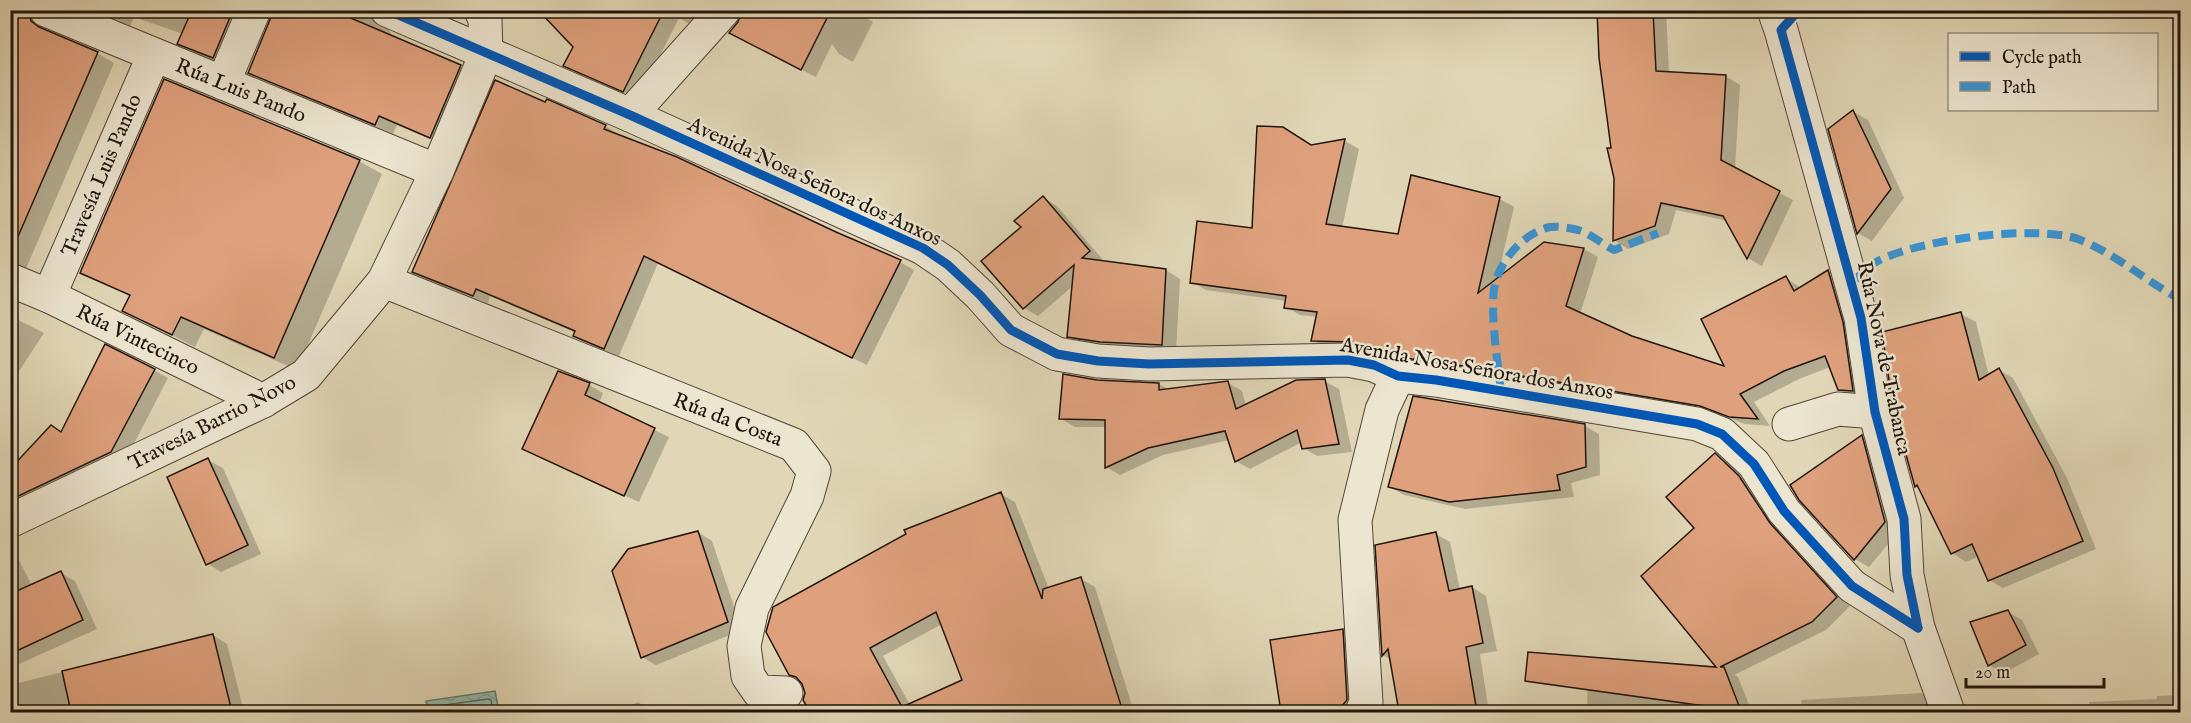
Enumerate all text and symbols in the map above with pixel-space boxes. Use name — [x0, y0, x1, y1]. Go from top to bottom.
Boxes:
legend — [1948, 33, 2158, 111]
text: Cycle path — [2002, 47, 2082, 70]
street label: Rúa Luis Pando — [171, 53, 310, 130]
text: Path — [2002, 77, 2036, 100]
street label: Travesía Luis Pando — [56, 90, 149, 261]
street label: Avenida Nosa Señora dos Anxos — [682, 111, 946, 253]
street label: Rúa Nova de Trabanca — [1850, 259, 1917, 459]
street label: Rúa Vintecinco — [71, 299, 203, 382]
street label: Avenida Nosa Señora dos Anxos — [1337, 332, 1615, 407]
street label: Travesía Barrio Novo — [124, 369, 301, 477]
street label: Rúa da Costa — [669, 387, 787, 454]
scale bar — [1966, 651, 2104, 689]
text: 20 m — [1975, 662, 2010, 685]

